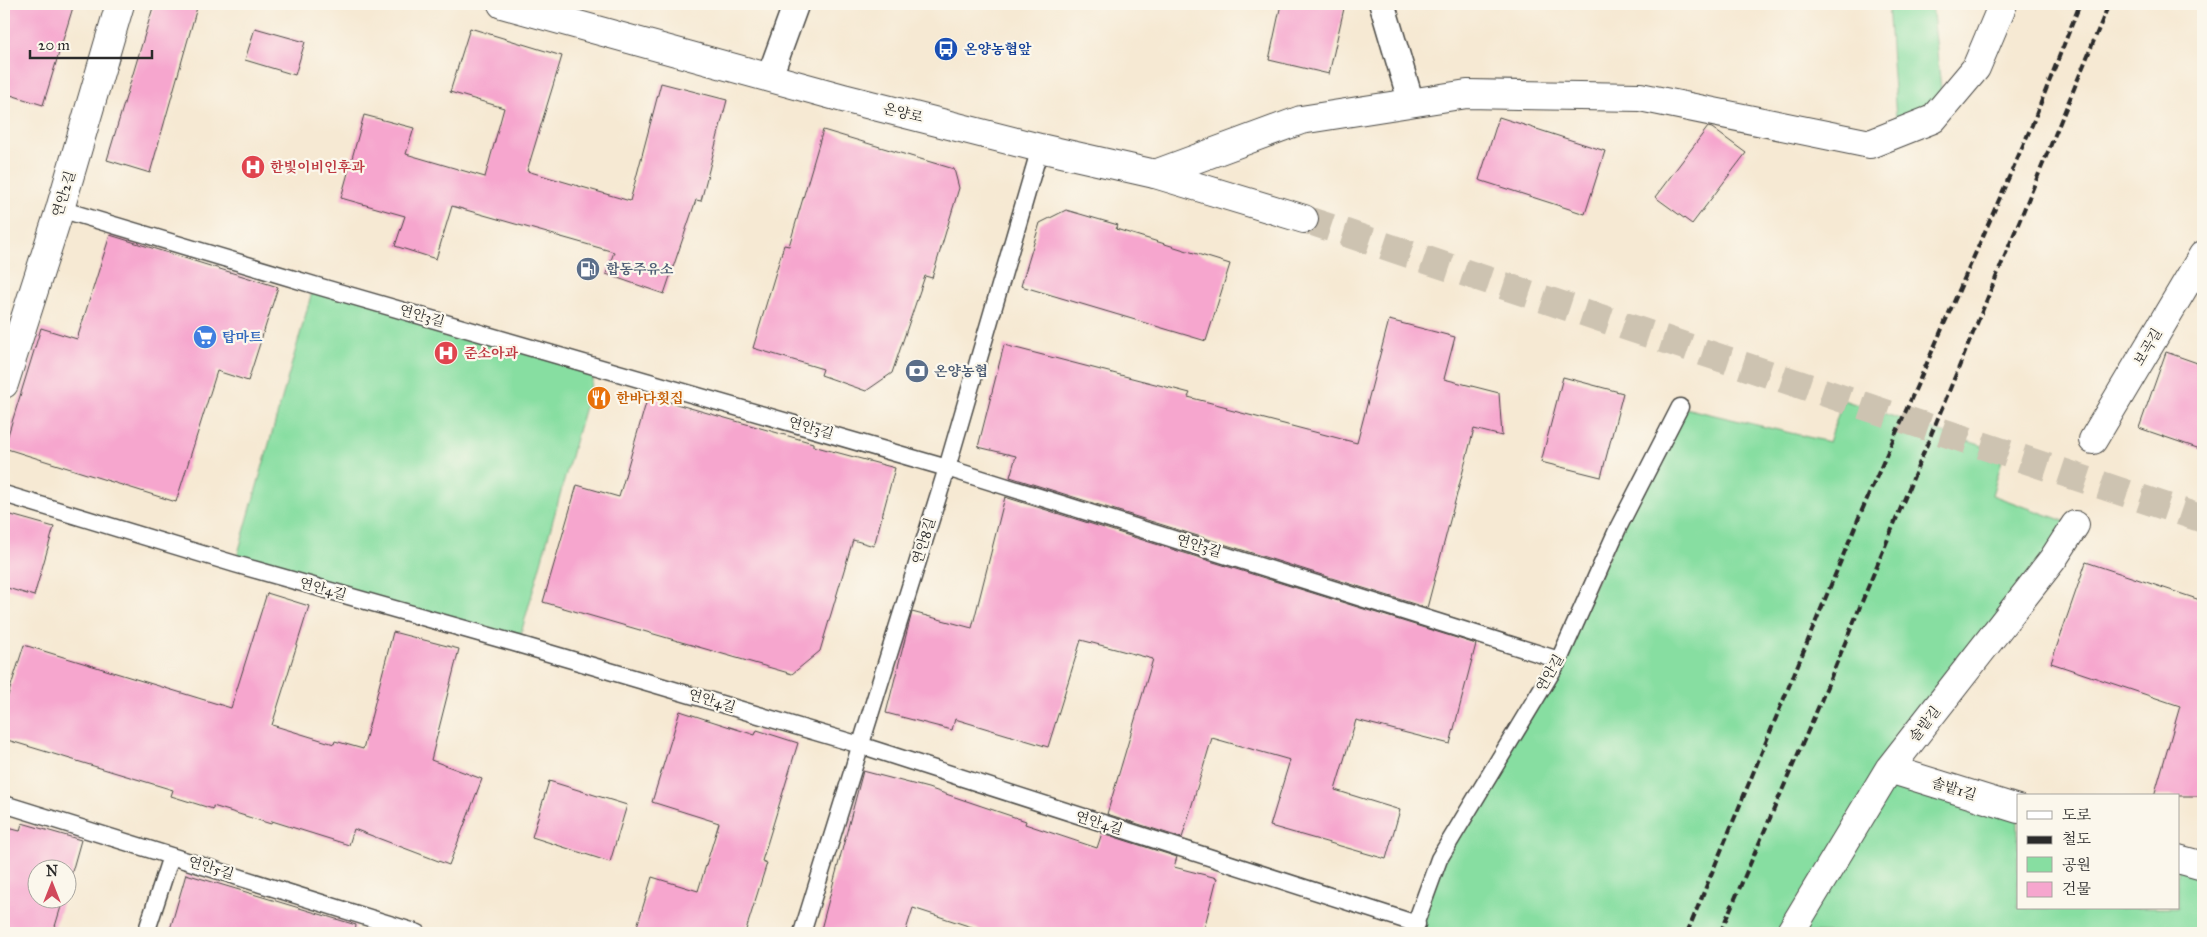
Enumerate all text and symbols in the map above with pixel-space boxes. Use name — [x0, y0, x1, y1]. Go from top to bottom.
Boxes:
scale bar — [30, 28, 152, 60]
text: 20 m — [38, 36, 70, 54]
bus stop icon: 온양농협앞 — [933, 36, 959, 62]
place label: 온양농협앞 — [964, 41, 1032, 58]
street label: 온양로 — [881, 100, 925, 126]
hospital icon: 한빛이비인후과 — [240, 154, 266, 180]
place label: 한빛이비인후과 — [270, 159, 365, 176]
street label: 연안2길 — [49, 169, 79, 219]
fuel station icon: 합동주유소 — [575, 256, 601, 282]
place label: 합동주유소 — [606, 261, 674, 278]
street label: 연안3길 — [397, 301, 447, 331]
supermarket icon: 탑마트 — [192, 324, 218, 350]
street label: 보곡길 — [2130, 325, 2166, 369]
place label: 탑마트 — [222, 329, 263, 346]
hospital icon: 준소아과 — [433, 340, 459, 366]
place label: 준소아과 — [464, 345, 519, 362]
bank icon: 온양농협 — [904, 358, 930, 384]
place label: 온양농협 — [934, 363, 988, 380]
restaurant icon: 한바다횟집 — [586, 385, 612, 411]
place label: 한바다횟집 — [616, 390, 684, 407]
street label: 연안3길 — [786, 413, 836, 443]
street label: 연안8길 — [909, 516, 939, 566]
street label: 연안3길 — [1174, 531, 1224, 561]
street label: 연안4길 — [297, 574, 349, 604]
street label: 연안길 — [1532, 651, 1568, 695]
street label: 연안4길 — [686, 686, 738, 716]
street label: 솔밭길 — [1906, 703, 1944, 745]
street label: 솔밭1길 — [1929, 774, 1979, 804]
legend — [2017, 794, 2180, 910]
text: 도로 — [2062, 806, 2091, 824]
street label: 연안4길 — [1073, 808, 1125, 838]
text: 철도 — [2062, 830, 2091, 848]
street label: 연안5길 — [186, 853, 236, 883]
text: 공원 — [2062, 856, 2091, 874]
north arrow — [28, 860, 78, 910]
text: N — [46, 863, 58, 880]
text: 건물 — [2062, 880, 2091, 898]

